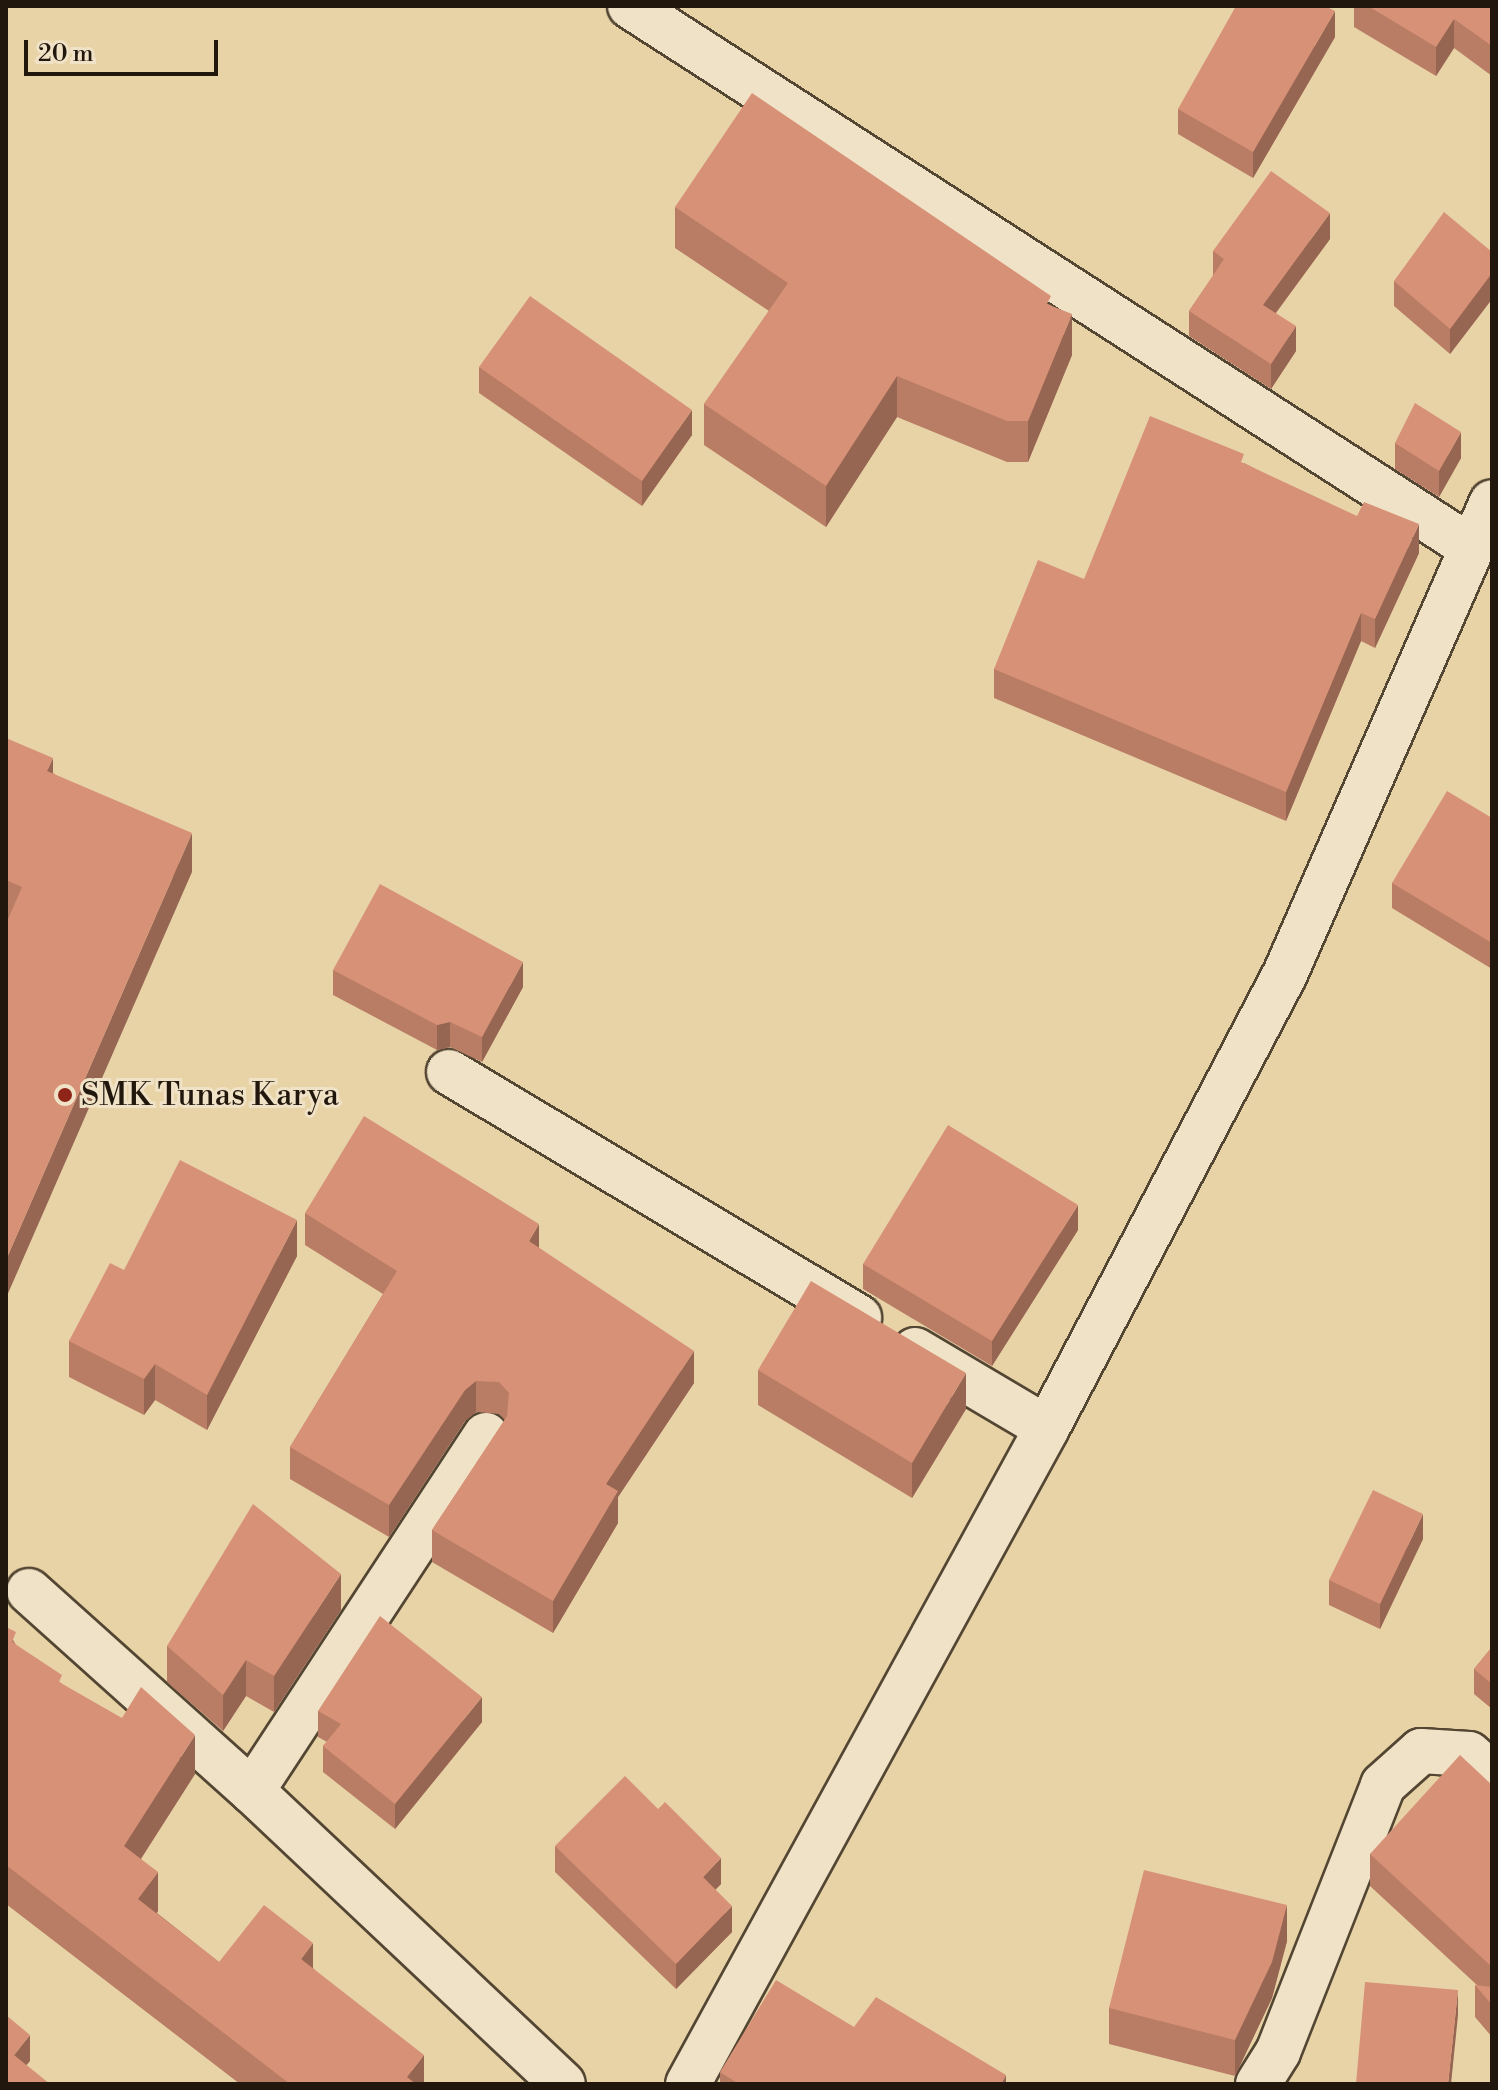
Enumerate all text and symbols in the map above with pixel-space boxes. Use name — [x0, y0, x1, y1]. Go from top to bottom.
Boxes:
scale bar — [28, 24, 222, 74]
text: 20 m — [38, 39, 94, 69]
place label: SMK Tunas Karya — [81, 1076, 339, 1114]
marker: SMK Tunas Karya — [56, 1086, 74, 1104]

